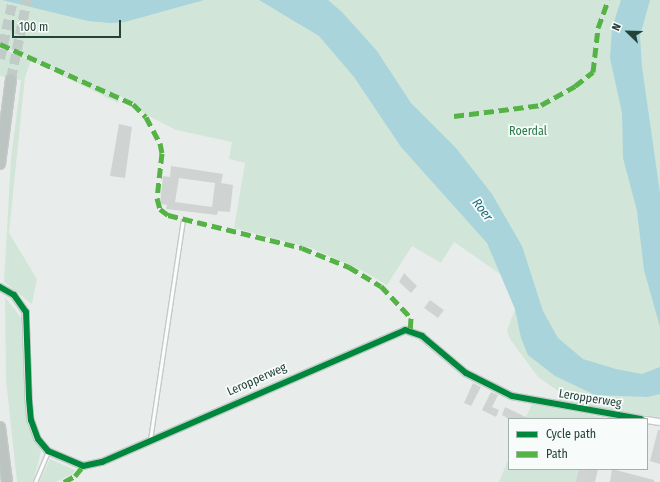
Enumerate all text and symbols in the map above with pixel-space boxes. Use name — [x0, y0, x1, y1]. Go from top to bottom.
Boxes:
scale bar — [14, 12, 123, 38]
north arrow — [608, 12, 648, 52]
text: 100 m — [19, 20, 48, 34]
text: N — [609, 22, 624, 33]
park label: Roerdal — [509, 125, 547, 139]
water label: Roer — [468, 196, 496, 224]
street label: Leropperweg — [225, 361, 289, 399]
street label: Leropperweg — [558, 387, 622, 411]
legend — [508, 418, 648, 470]
text: Cycle path — [546, 427, 596, 441]
text: Path — [546, 447, 568, 461]

